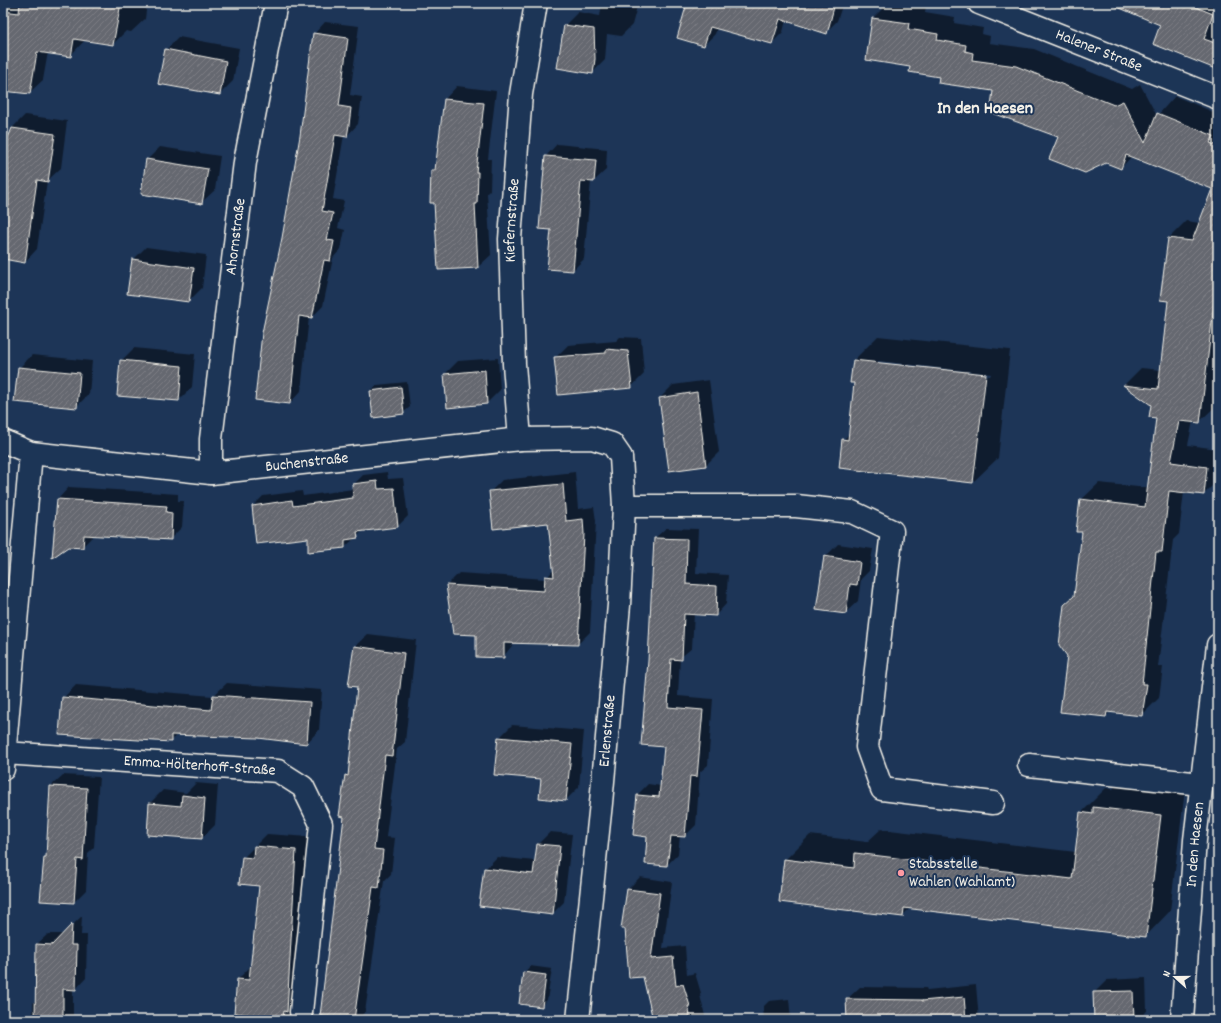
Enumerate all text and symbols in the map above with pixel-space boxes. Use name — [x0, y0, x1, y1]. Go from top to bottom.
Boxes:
street label: Halener Straße — [1052, 23, 1146, 78]
district label: In den Haesen — [937, 97, 1033, 122]
street label: Kiefernstraße — [499, 178, 526, 263]
street label: Ahornstraße — [220, 197, 252, 276]
street label: Buchenstraße — [264, 446, 350, 478]
street label: Erlenstraße — [593, 694, 623, 768]
street label: Emma-Hölterhoff-Straße — [123, 749, 276, 782]
street label: In den Haesen — [1180, 801, 1211, 888]
place label: Stabsstelle Wahlen (Wahlamt) — [909, 853, 1015, 894]
marker: Stabsstelle Wahlen (Wahlamt) — [896, 868, 906, 878]
north arrow — [1155, 957, 1195, 997]
text: N — [1159, 968, 1176, 980]

